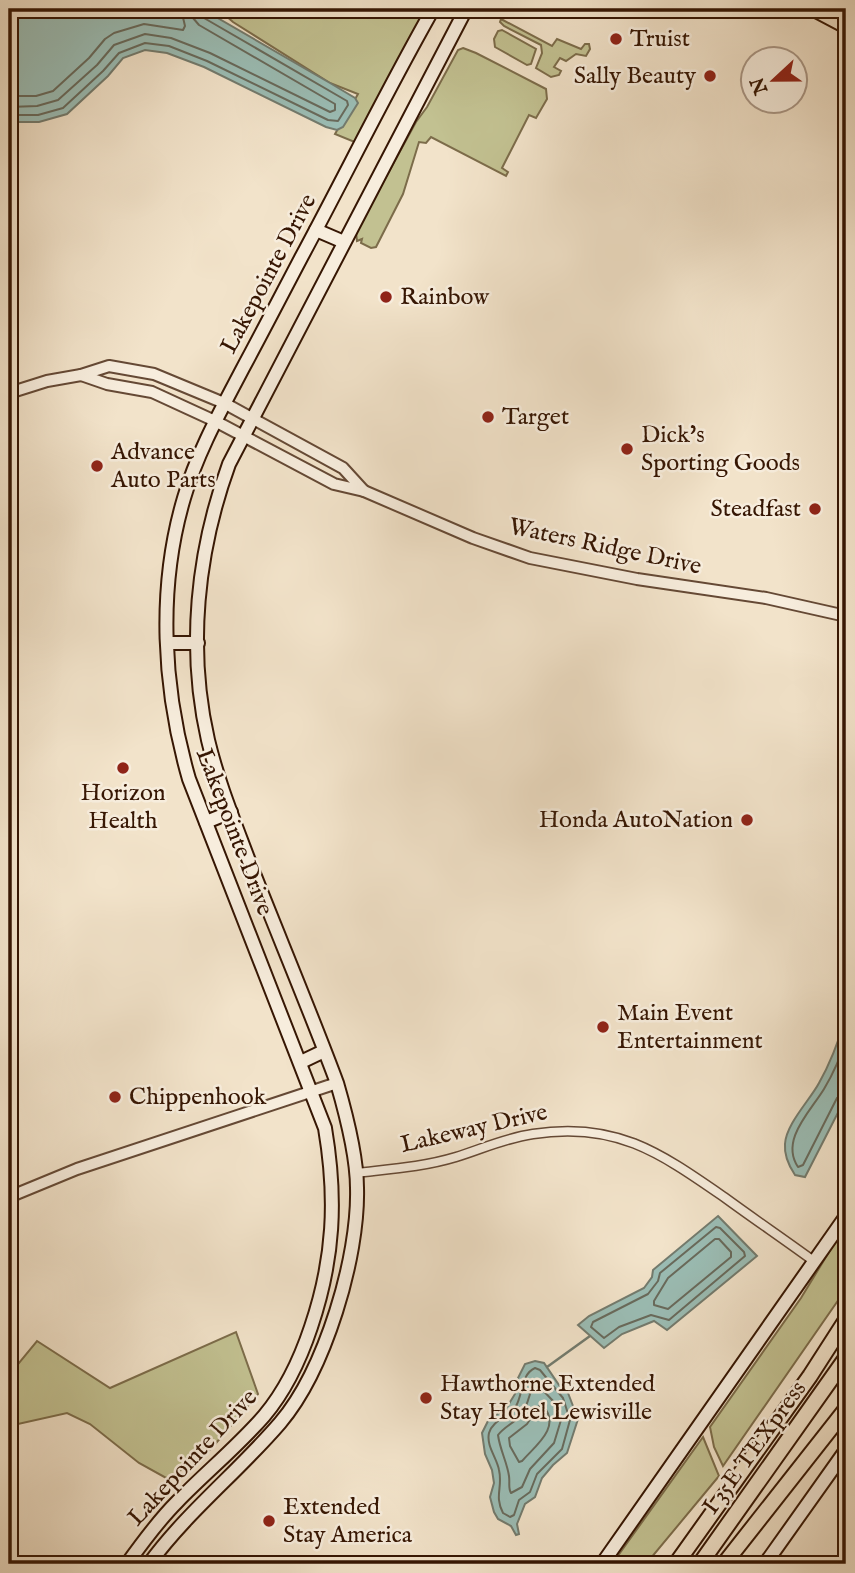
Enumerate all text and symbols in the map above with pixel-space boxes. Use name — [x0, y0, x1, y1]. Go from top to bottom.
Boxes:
place label: Truist — [630, 24, 690, 55]
marker: Truist — [608, 31, 624, 47]
north arrow — [740, 46, 810, 116]
place label: Sally Beauty — [574, 61, 696, 92]
marker: Sally Beauty — [702, 68, 718, 84]
text: N — [746, 73, 775, 99]
street label: Lakepointe Drive — [214, 189, 324, 359]
place label: Rainbow — [400, 282, 490, 313]
marker: Rainbow — [378, 289, 394, 305]
place label: Target — [502, 402, 569, 433]
marker: Target — [480, 409, 496, 425]
place label: Dick's Sporting Goods — [641, 420, 800, 479]
place label: Advance Auto Parts — [110, 437, 216, 496]
marker: Dick's Sporting Goods — [619, 441, 635, 457]
marker: Advance Auto Parts — [89, 458, 105, 474]
place label: Steadfast — [711, 494, 801, 525]
marker: Steadfast — [807, 501, 823, 517]
street label: Waters Ridge Drive — [506, 511, 704, 583]
street label: Lakepointe Drive — [188, 744, 280, 920]
marker: Horizon Health — [115, 760, 131, 776]
place label: Horizon Health — [80, 778, 166, 837]
place label: Honda AutoNation — [539, 805, 733, 836]
marker: Honda AutoNation — [739, 812, 755, 828]
place label: Main Event Entertainment — [617, 998, 763, 1057]
marker: Main Event Entertainment — [595, 1019, 611, 1035]
place label: Chippenhook — [129, 1082, 267, 1113]
marker: Chippenhook — [107, 1089, 123, 1105]
street label: Lakeway Drive — [397, 1097, 551, 1161]
place label: Hawthorne Extended Stay Hotel Lewisville — [440, 1369, 655, 1428]
street label: I 35E TEXpress — [696, 1375, 814, 1521]
street label: Lakepointe Drive — [121, 1383, 265, 1533]
marker: Hawthorne Extended Stay Hotel Lewisville — [418, 1390, 434, 1406]
place label: Extended Stay America — [283, 1492, 413, 1551]
marker: Extended Stay America — [261, 1513, 277, 1529]

